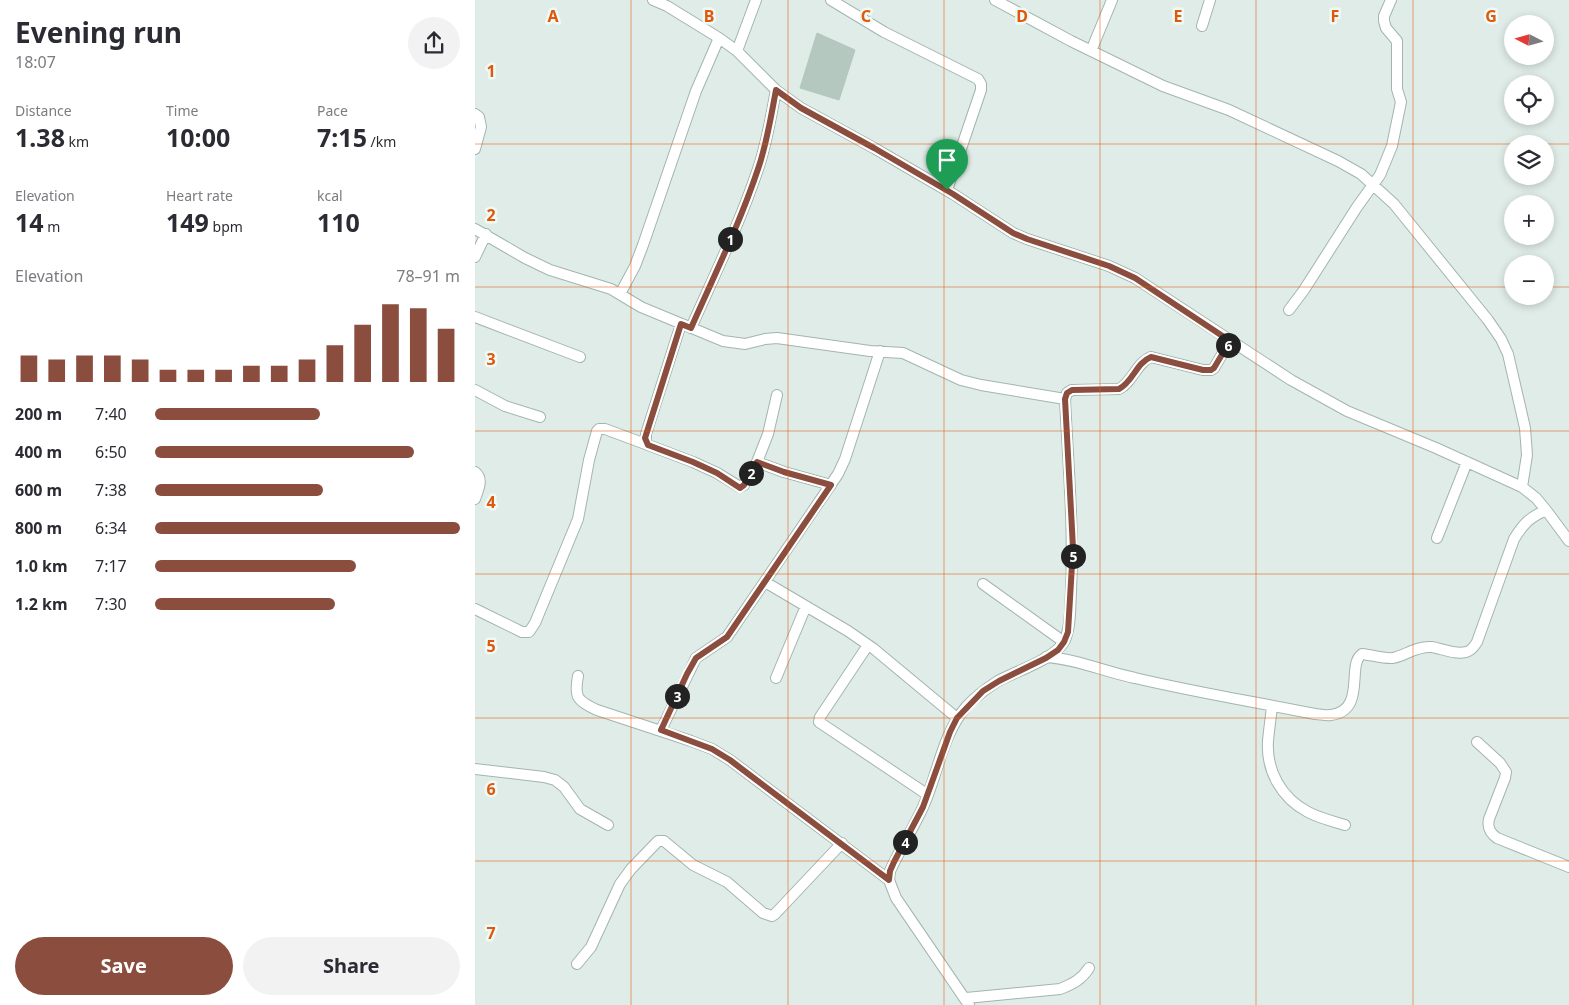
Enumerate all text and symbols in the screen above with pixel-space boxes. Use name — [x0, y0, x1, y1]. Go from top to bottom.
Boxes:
text: A — [547, 5, 559, 27]
text: B — [704, 5, 714, 27]
text: C — [861, 5, 871, 27]
text: D — [1016, 5, 1028, 27]
text: E — [1174, 5, 1183, 27]
text: F — [1331, 5, 1339, 27]
text: G — [1485, 5, 1497, 27]
text: Evening run — [15, 13, 182, 51]
north arrow — [1504, 15, 1554, 65]
map controls — [1504, 15, 1554, 305]
button: share — [408, 17, 460, 69]
text: 18:07 — [15, 51, 56, 73]
text: 1 — [486, 60, 496, 82]
button: locate — [1504, 75, 1554, 125]
text: Distance — [15, 101, 72, 120]
text: Time — [166, 101, 198, 120]
text: Pace — [317, 101, 348, 120]
text: 1.38 — [15, 120, 65, 154]
text: 10:00 — [166, 120, 230, 154]
text: 7:15 — [317, 120, 367, 154]
text: km — [65, 132, 89, 151]
text: /km — [367, 132, 396, 151]
button: layers — [1504, 135, 1554, 185]
pin — [926, 139, 968, 190]
icon: arrive — [933, 146, 961, 174]
text: Elevation — [15, 186, 75, 205]
text: Heart rate — [166, 186, 233, 205]
text: kcal — [317, 186, 343, 205]
button: + — [1504, 195, 1554, 245]
text: 2 — [486, 204, 496, 226]
text: 14 — [15, 205, 44, 239]
text: 149 — [166, 205, 209, 239]
text: 110 — [317, 205, 360, 239]
text: m — [44, 217, 60, 236]
text: bpm — [209, 217, 243, 236]
pin: 1 — [717, 226, 743, 252]
text: 1 — [726, 230, 735, 249]
button: − — [1504, 255, 1554, 305]
text: Elevation — [15, 265, 83, 287]
text: 78–91 m — [396, 265, 460, 287]
pin: 6 — [1215, 332, 1241, 358]
text: 6 — [1224, 336, 1233, 355]
text: 3 — [486, 348, 496, 370]
text: 200 m — [15, 403, 62, 425]
text: 7:40 — [95, 403, 127, 425]
text: 400 m — [15, 441, 62, 463]
text: 6:50 — [95, 441, 127, 463]
pin: 2 — [739, 460, 763, 486]
text: 2 — [747, 464, 756, 483]
text: 600 m — [15, 479, 62, 501]
text: 7:38 — [95, 479, 127, 501]
text: 4 — [486, 491, 496, 513]
text: 800 m — [15, 517, 62, 539]
text: 6:34 — [95, 517, 127, 539]
pin: 5 — [1061, 544, 1085, 568]
text: 5 — [1069, 547, 1078, 566]
text: 1.0 km — [15, 555, 67, 577]
text: 7:17 — [95, 555, 127, 577]
text: 1.2 km — [15, 593, 67, 615]
text: 7:30 — [95, 593, 127, 615]
text: 5 — [486, 635, 496, 657]
pin: 3 — [665, 684, 689, 708]
text: 3 — [673, 687, 682, 706]
text: 6 — [486, 778, 496, 800]
pin: 4 — [893, 830, 917, 854]
text: 4 — [901, 833, 910, 852]
text: 7 — [486, 922, 496, 944]
button: Save — [15, 937, 233, 995]
button: Share — [243, 937, 460, 995]

